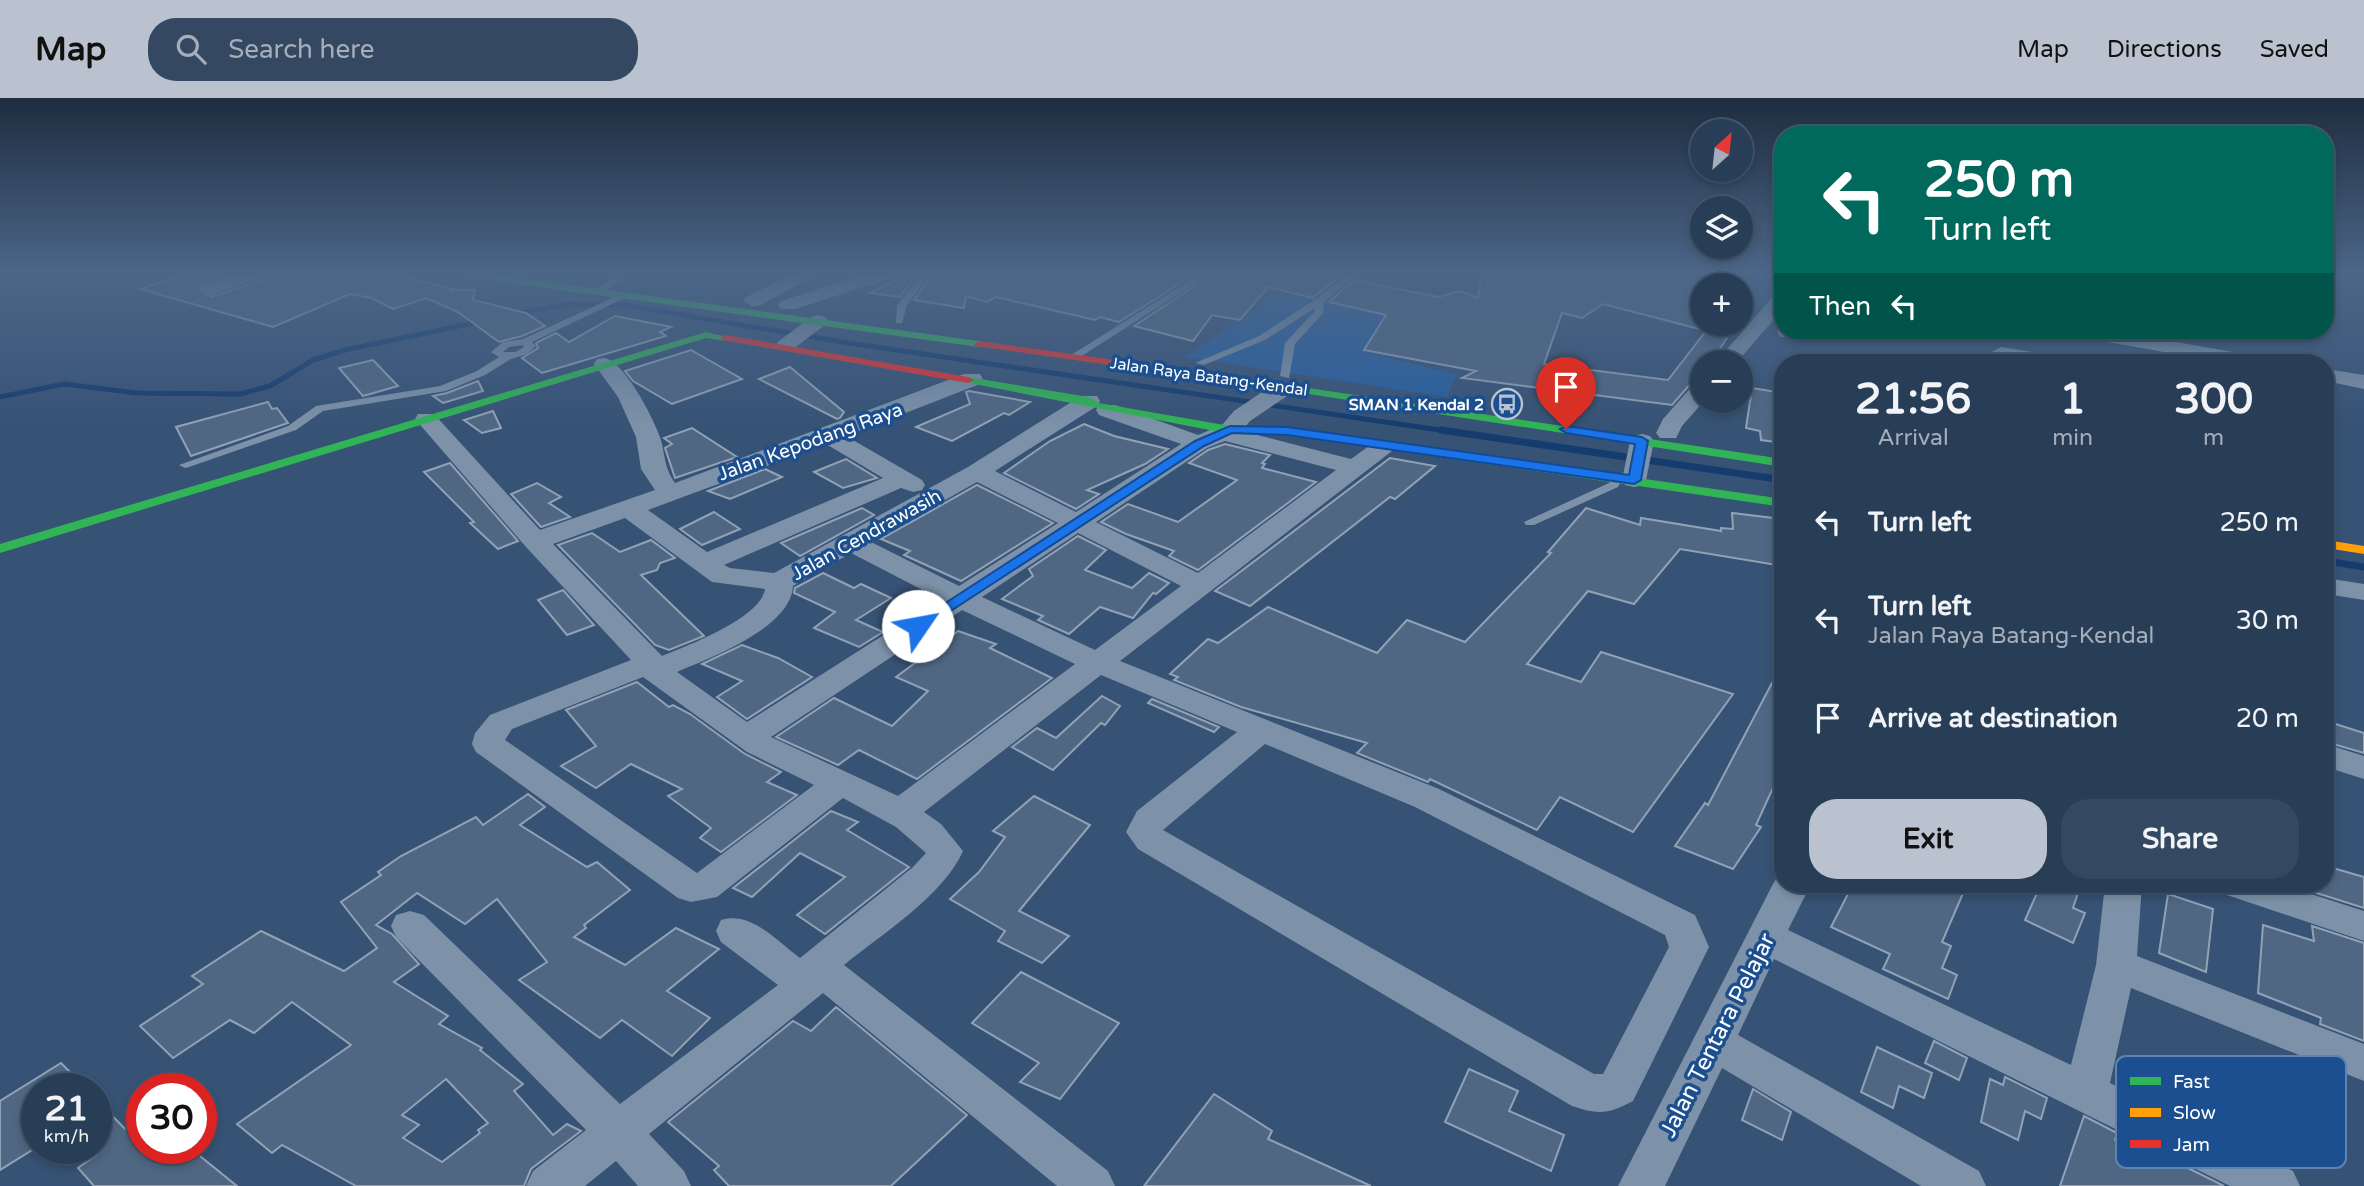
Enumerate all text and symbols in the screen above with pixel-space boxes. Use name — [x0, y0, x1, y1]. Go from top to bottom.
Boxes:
search box — [148, 18, 638, 81]
text: Map — [35, 30, 106, 69]
icon: search — [172, 30, 210, 68]
text: Search here — [228, 34, 374, 65]
text: Map — [2017, 35, 2069, 64]
text: Directions — [2107, 35, 2222, 64]
text: Saved — [2260, 35, 2329, 64]
north arrow — [1690, 119, 1754, 182]
map controls — [1690, 119, 1753, 413]
text: 250 m — [1924, 151, 2074, 210]
icon: left — [1809, 154, 1900, 245]
button: layers — [1690, 196, 1753, 259]
text: Turn left — [1924, 211, 2051, 249]
button: + — [1690, 273, 1753, 336]
icon: left — [1885, 287, 1923, 325]
text: Then — [1809, 291, 1871, 322]
button: − — [1690, 350, 1753, 413]
street label: Jalan Raya Batang-Kendal — [1109, 353, 1309, 401]
pin — [1536, 357, 1596, 429]
icon: arrive — [1547, 368, 1585, 406]
text: 21:56 — [1855, 374, 1971, 425]
text: 1 — [2059, 374, 2086, 425]
text: 300 — [2174, 374, 2253, 425]
bus stop icon: SMAN 1 Kendal 2 — [1490, 387, 1524, 421]
place label: SMAN 1 Kendal 2 — [1349, 395, 1484, 415]
street label: Jalan Kepodang Raya — [715, 398, 905, 486]
text: Arrival — [1878, 424, 1949, 452]
text: min — [2052, 424, 2093, 452]
text: m — [2203, 424, 2224, 452]
street label: Jalan Cendrawasih — [788, 485, 945, 585]
icon: left — [1809, 503, 1847, 541]
text: Turn left — [1868, 507, 1971, 538]
text: 250 m — [2219, 507, 2299, 538]
position arrow — [881, 589, 955, 663]
text: Turn left — [1868, 591, 1971, 622]
icon: left — [1809, 601, 1847, 639]
text: 30 m — [2236, 605, 2299, 636]
text: Jalan Raya Batang-Kendal — [1868, 622, 2154, 650]
icon: arrive — [1809, 699, 1847, 737]
text: Arrive at destination — [1868, 703, 2118, 734]
text: 20 m — [2236, 703, 2299, 734]
button: Exit — [1809, 799, 2047, 879]
button: Share — [2061, 799, 2299, 879]
street label: Jalan Tentara Pelajar — [1654, 929, 1782, 1142]
legend — [2116, 1056, 2346, 1168]
text: Fast — [2173, 1071, 2210, 1093]
speed limit sign: 30 — [126, 1073, 217, 1164]
text: 21 — [45, 1088, 88, 1130]
text: Slow — [2173, 1102, 2216, 1124]
text: km/h — [44, 1125, 89, 1147]
text: Jam — [2173, 1134, 2210, 1156]

